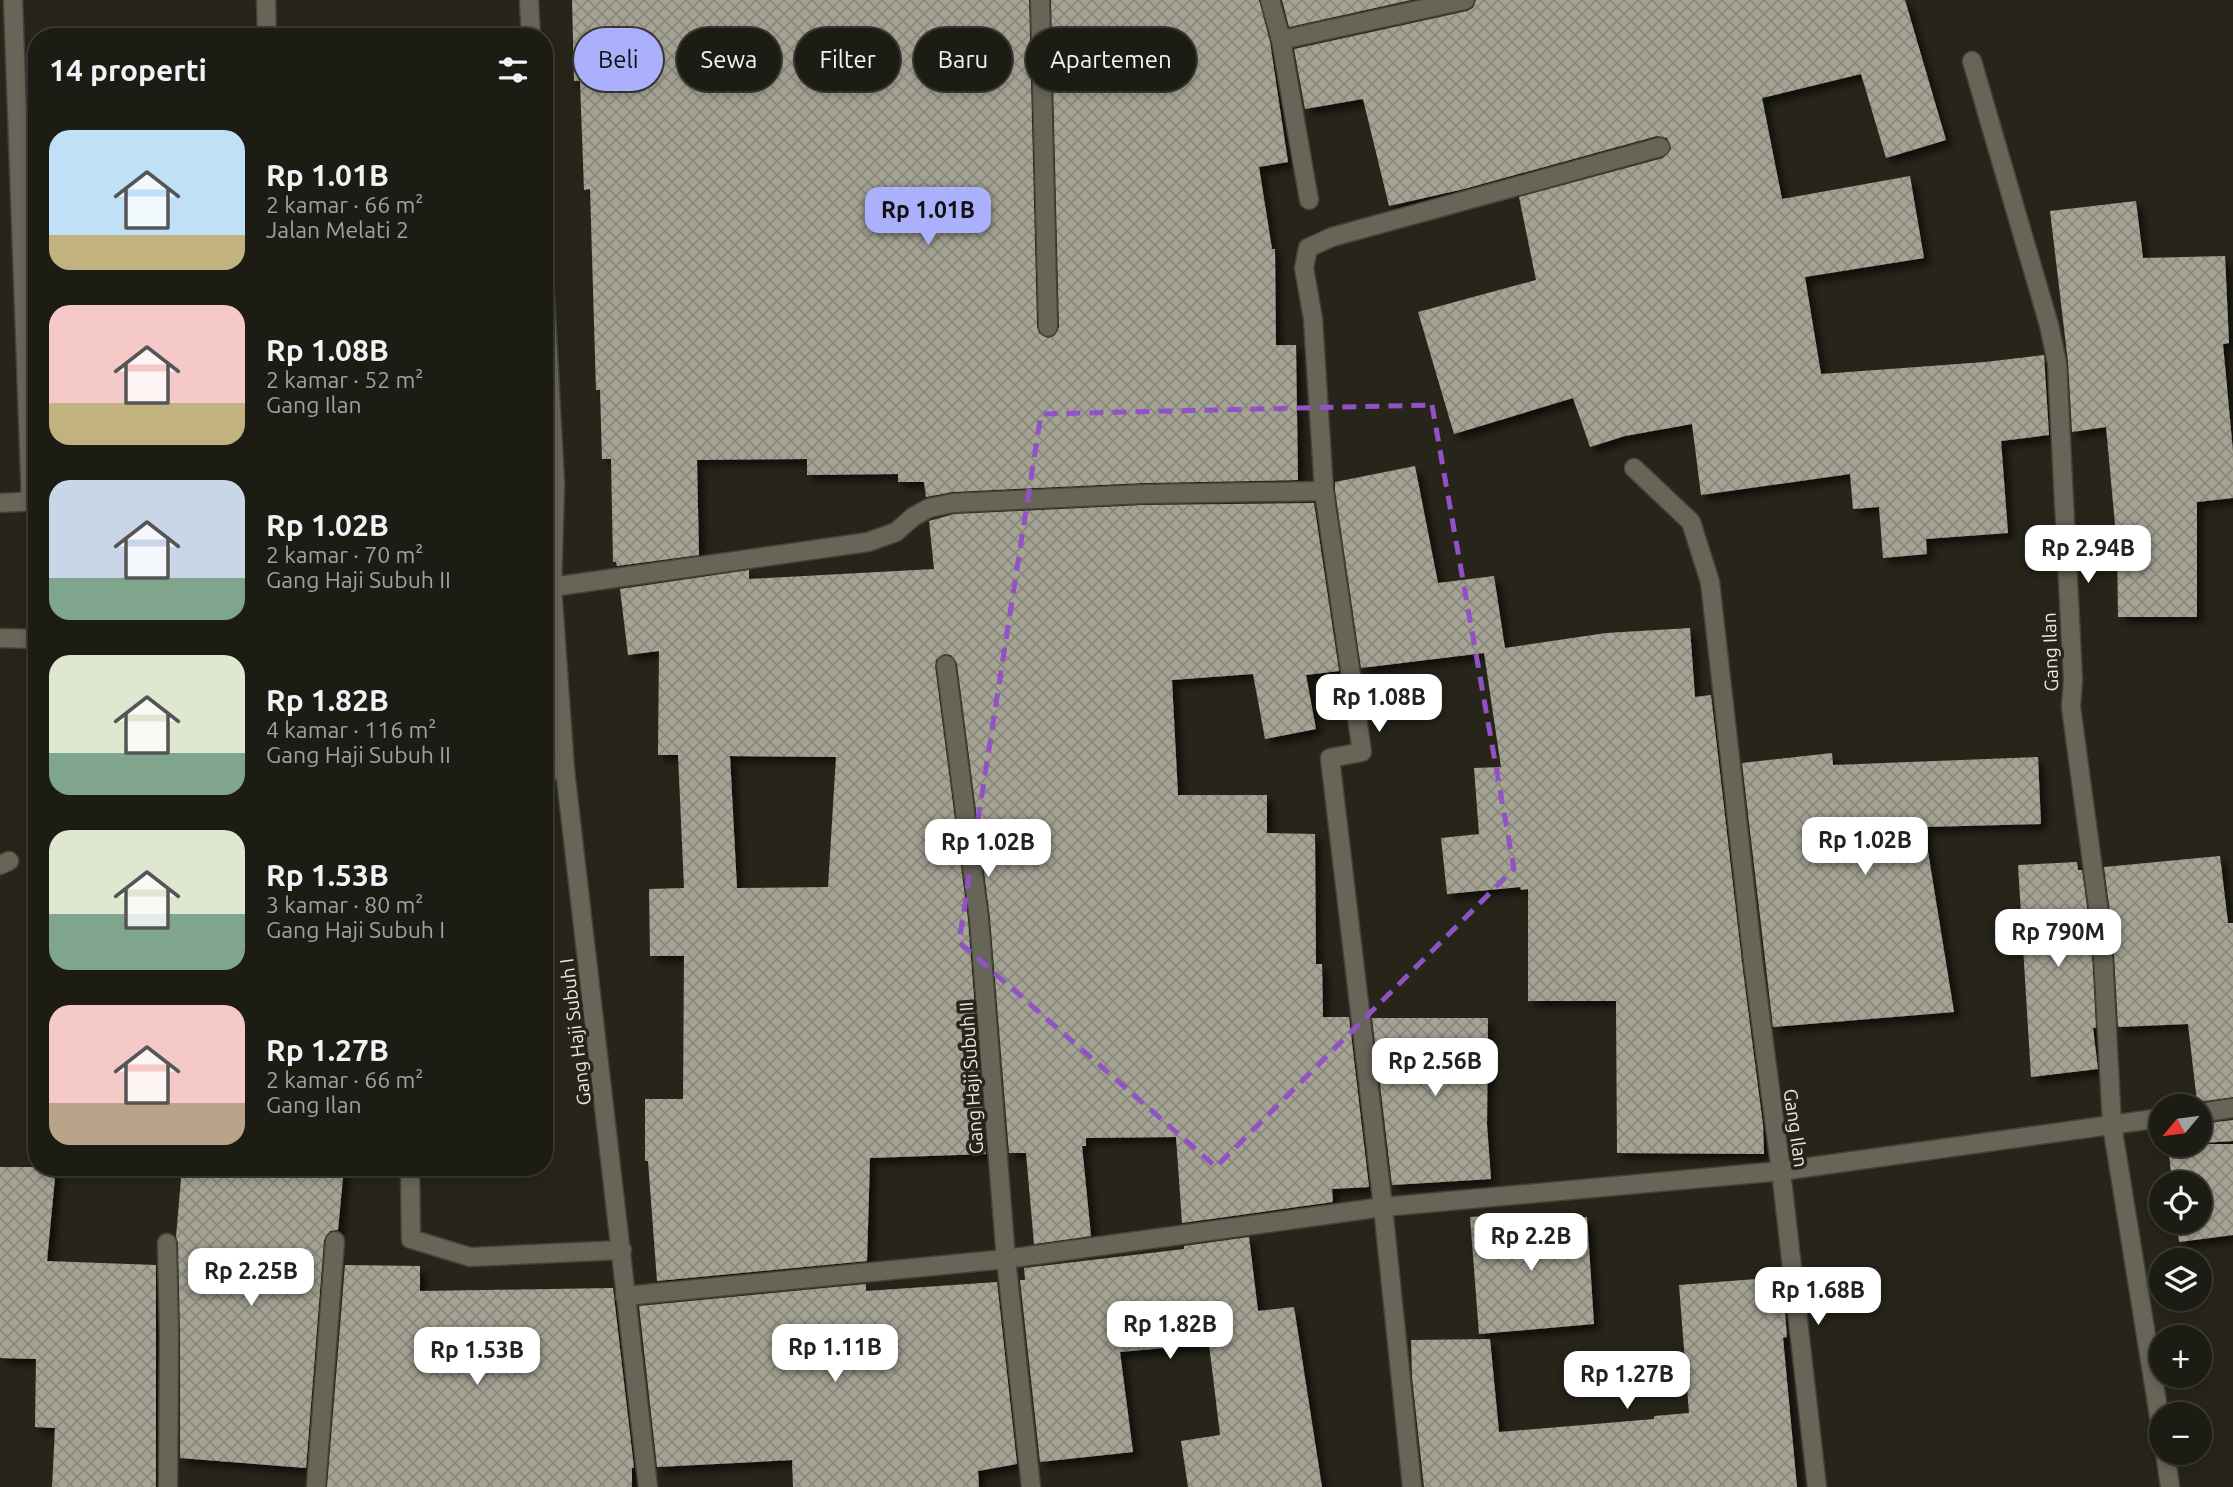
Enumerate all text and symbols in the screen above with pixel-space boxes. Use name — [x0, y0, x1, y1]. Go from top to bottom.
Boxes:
chip: Beli — [574, 28, 663, 91]
chip: Sewa — [677, 28, 781, 91]
chip: Filter — [795, 28, 900, 91]
chip: Baru — [914, 28, 1012, 91]
chip: Apartemen — [1026, 28, 1196, 91]
icon: filters — [494, 51, 532, 89]
text: 14 properti — [49, 53, 207, 87]
icon: home — [105, 158, 189, 242]
text: Rp 1.01B — [266, 158, 389, 192]
pin: Rp 1.01B — [856, 188, 1000, 247]
text: 2 kamar · 66 m² — [266, 192, 424, 217]
text: Rp 1.01B — [881, 197, 975, 222]
text: Jalan Melati 2 — [266, 217, 409, 242]
icon: home — [105, 333, 189, 417]
text: Rp 1.08B — [266, 333, 389, 367]
text: 2 kamar · 52 m² — [266, 367, 424, 392]
text: Gang Ilan — [266, 392, 362, 417]
icon: home — [105, 508, 189, 592]
text: Rp 1.02B — [266, 508, 389, 542]
pin: Rp 2.94B — [2016, 526, 2160, 585]
text: Rp 2.94B — [2041, 535, 2135, 560]
text: 2 kamar · 70 m² — [266, 542, 424, 567]
text: Gang Haji Subuh II — [266, 567, 451, 592]
street label: Gang Ilan — [2038, 612, 2062, 692]
pin: Rp 1.08B — [1307, 674, 1451, 734]
icon: home — [105, 683, 189, 767]
text: Rp 1.82B — [266, 683, 389, 717]
text: Rp 1.08B — [1332, 684, 1426, 709]
text: 4 kamar · 116 m² — [266, 717, 437, 742]
text: Gang Haji Subuh II — [266, 742, 451, 767]
pin: Rp 1.02B — [1793, 818, 1937, 877]
pin: Rp 1.02B — [916, 820, 1060, 879]
text: Rp 1.02B — [1818, 827, 1912, 852]
text: Rp 1.02B — [941, 829, 1035, 854]
icon: home — [105, 858, 189, 942]
text: Rp 1.53B — [266, 858, 389, 892]
text: 3 kamar · 80 m² — [266, 892, 424, 917]
pin: Rp 790M — [1993, 909, 2123, 969]
text: Gang Haji Subuh I — [266, 917, 445, 942]
text: Rp 790M — [2011, 919, 2105, 944]
street label: Gang Haji Subuh I — [555, 957, 595, 1107]
street label: Gang Haji Subuh II — [955, 1001, 987, 1155]
icon: home — [105, 1033, 189, 1117]
text: Rp 1.27B — [266, 1033, 389, 1067]
pin: Rp 2.56B — [1363, 1038, 1507, 1098]
text: Rp 2.56B — [1388, 1048, 1482, 1073]
text: 2 kamar · 66 m² — [266, 1067, 424, 1092]
street label: Gang Ilan — [1780, 1087, 1812, 1169]
text: Gang Ilan — [266, 1092, 362, 1117]
north arrow — [2149, 1094, 2212, 1157]
map controls — [2149, 1094, 2212, 1465]
button: locate — [2149, 1171, 2212, 1234]
pin: Rp 2.2B — [1466, 1214, 1596, 1273]
text: Rp 2.2B — [1490, 1223, 1572, 1248]
pin: Rp 2.25B — [179, 1248, 323, 1308]
button: layers — [2149, 1248, 2212, 1311]
text: Rp 2.25B — [204, 1258, 298, 1283]
pin: Rp 1.68B — [1746, 1268, 1890, 1327]
text: Rp 1.68B — [1771, 1277, 1865, 1302]
pin: Rp 1.82B — [1098, 1302, 1242, 1361]
text: Rp 1.82B — [1123, 1311, 1217, 1336]
pin: Rp 1.11B — [763, 1324, 907, 1384]
button: + — [2149, 1325, 2212, 1388]
pin: Rp 1.53B — [405, 1328, 549, 1387]
text: Rp 1.11B — [788, 1334, 882, 1359]
text: Rp 1.53B — [430, 1337, 524, 1362]
pin: Rp 1.27B — [1555, 1352, 1699, 1411]
text: Rp 1.27B — [1580, 1361, 1674, 1386]
button: − — [2149, 1402, 2212, 1465]

